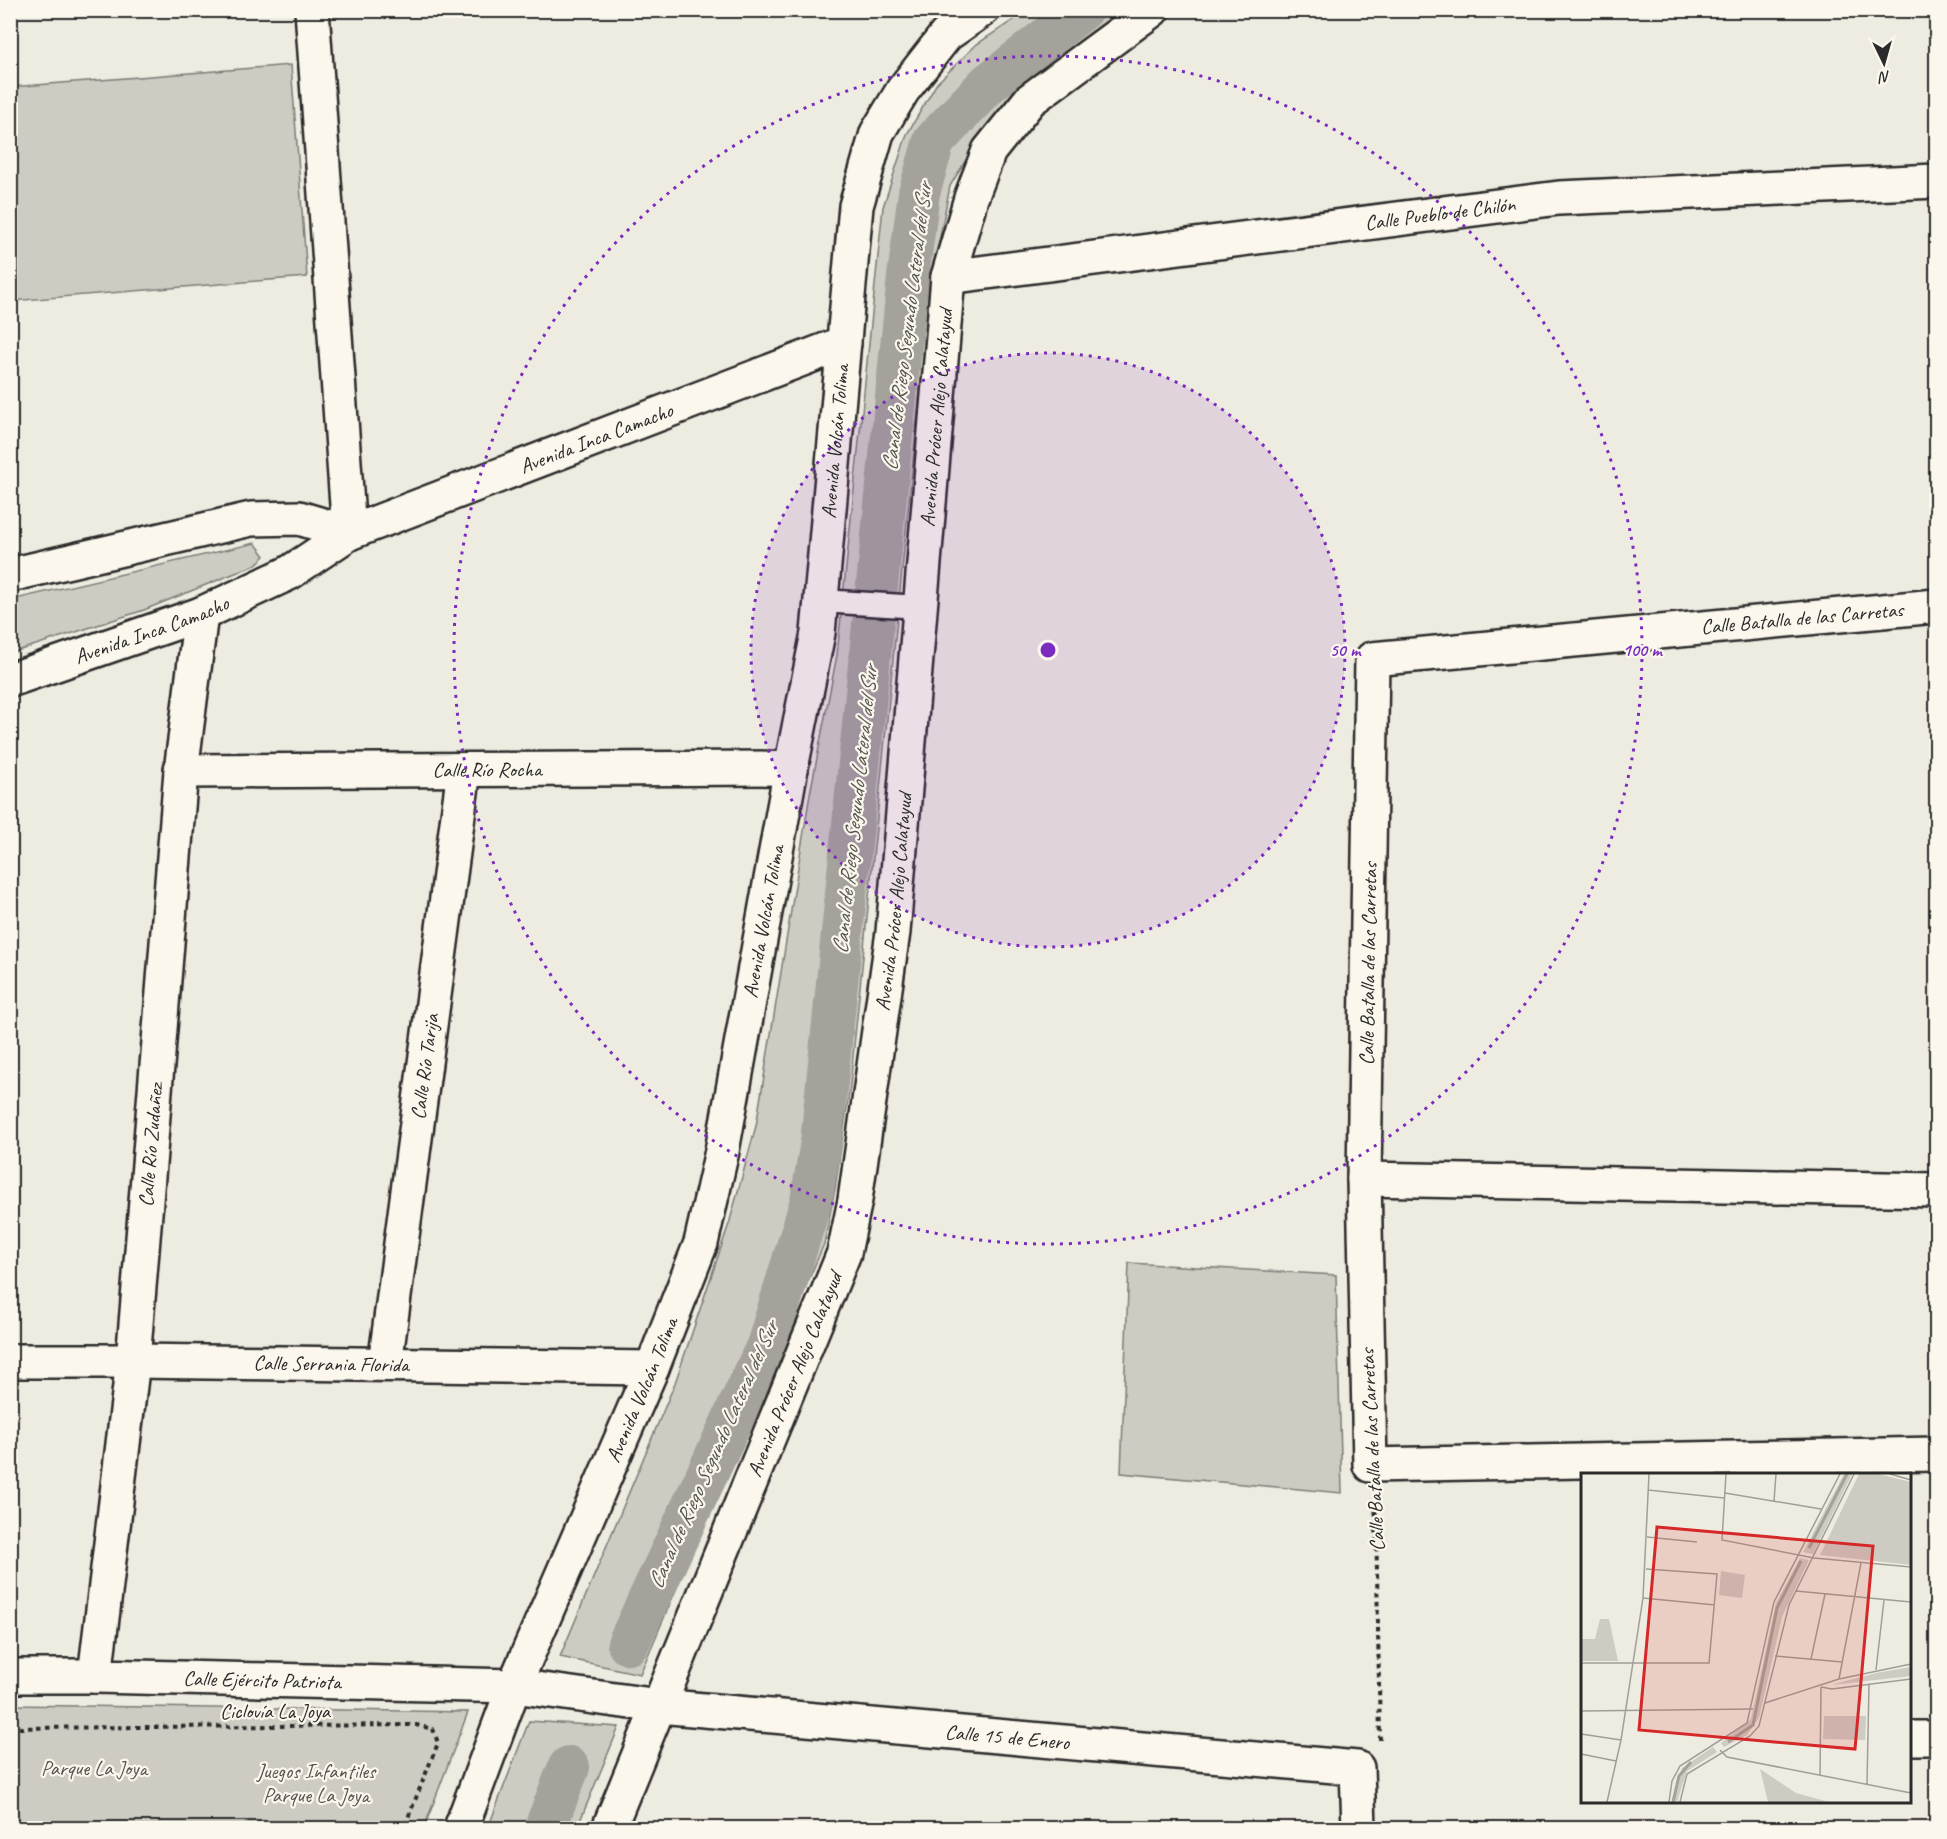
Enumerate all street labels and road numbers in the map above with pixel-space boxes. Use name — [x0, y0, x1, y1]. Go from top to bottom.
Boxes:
street label: Calle Pueblo de Chilón — [1363, 191, 1517, 236]
street label: Avenida Prócer Alejo Calatayud — [914, 304, 959, 528]
street label: Avenida Volcán Tolima — [815, 361, 855, 519]
street label: Avenida Inca Camacho — [516, 396, 678, 479]
street label: Avenida Inca Camacho — [71, 589, 234, 670]
street label: Calle Batalla de las Carretas — [1700, 596, 1906, 640]
street label: Calle Río Rocha — [432, 756, 544, 783]
street label: Avenida Prócer Alejo Calatayud — [869, 788, 918, 1012]
street label: Avenida Volcán Tolima — [737, 841, 790, 1000]
street label: Calle Batalla de las Carretas — [1353, 861, 1383, 1066]
street label: Calle Río Tarija — [405, 1010, 445, 1121]
street label: Calle Río Zudañez — [133, 1080, 169, 1208]
street label: Avenida Prócer Alejo Calatayud — [741, 1265, 849, 1481]
street label: Avenida Volcán Tolima — [600, 1312, 684, 1466]
street label: Calle Batalla de las Carretas — [1354, 1346, 1390, 1552]
street label: Calle Serrania Florida — [253, 1350, 411, 1378]
street label: Calle Ejército Patriota — [183, 1665, 343, 1695]
street label: Ciclovía La Joya — [220, 1698, 332, 1724]
street label: Calle 15 de Enero — [944, 1718, 1072, 1756]

